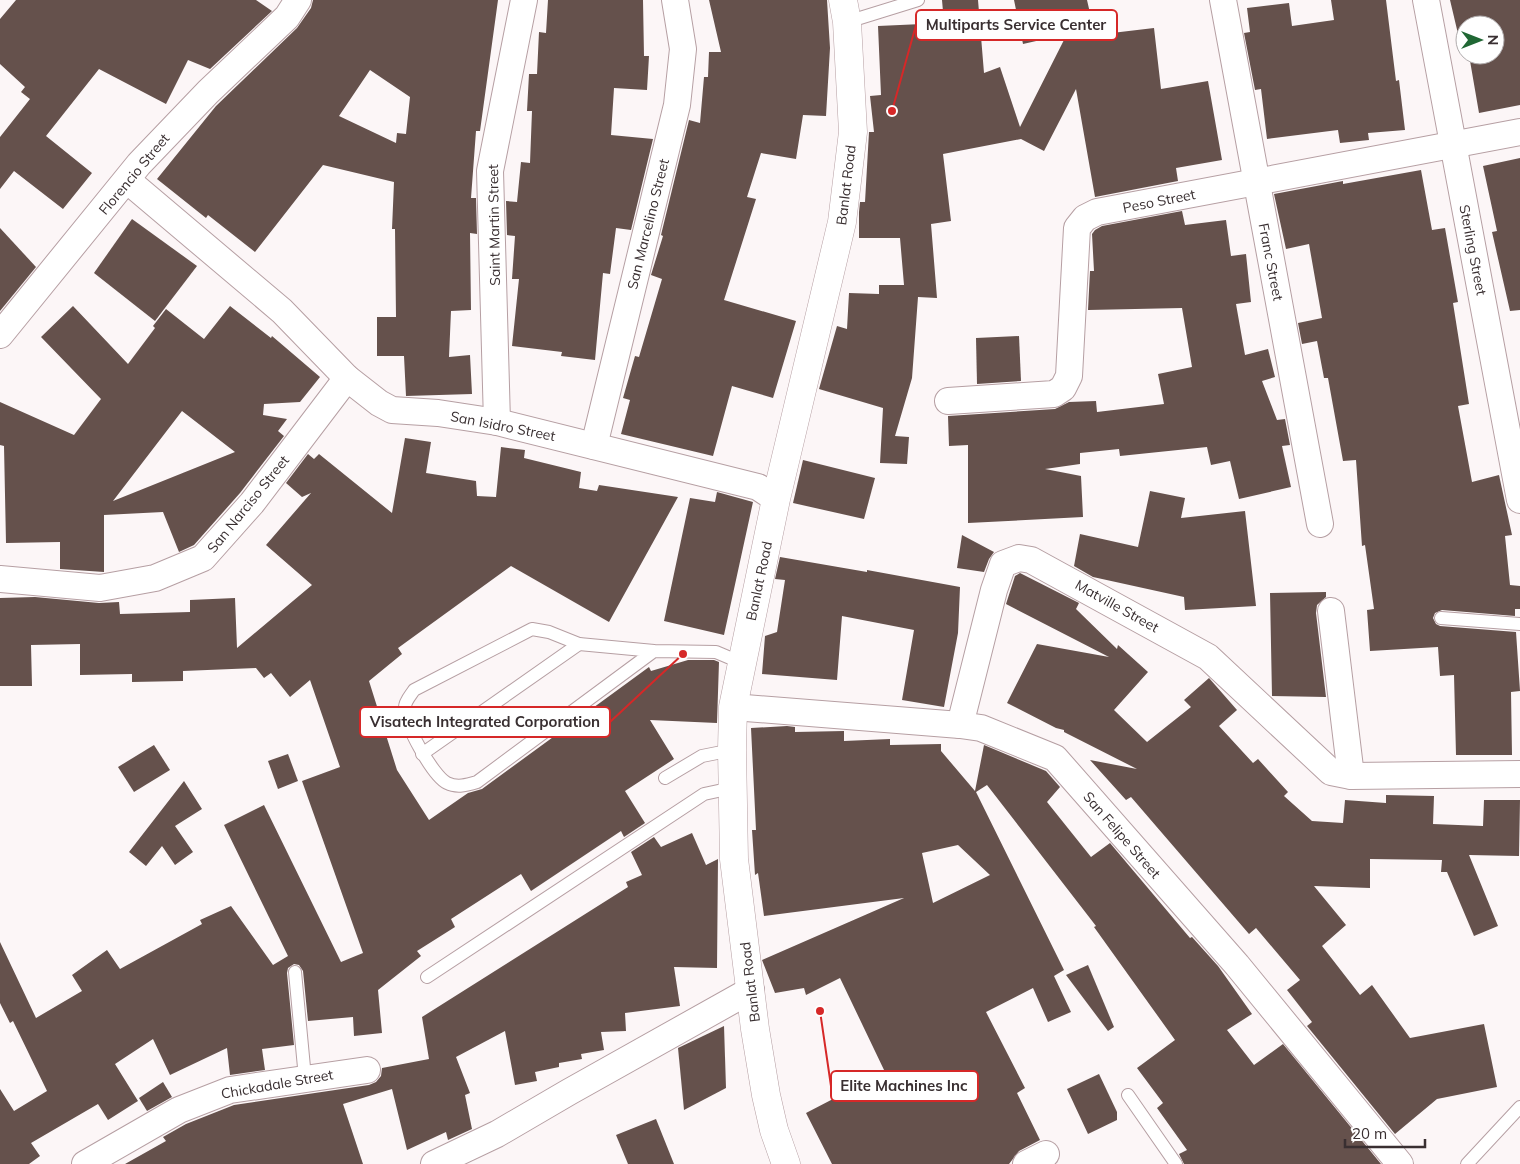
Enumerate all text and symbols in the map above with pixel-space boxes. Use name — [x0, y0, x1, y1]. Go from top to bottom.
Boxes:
callout: Multiparts Service Center — [916, 10, 1117, 40]
text: Multiparts Service Center — [926, 15, 1106, 34]
north arrow — [1455, 15, 1505, 65]
text: N — [1484, 35, 1502, 45]
street label: Florencio Street — [95, 130, 173, 218]
street label: Banlat Road — [832, 144, 860, 226]
street label: San Marcelino Street — [623, 157, 673, 291]
street label: Saint Martin Street — [484, 164, 504, 286]
street label: Peso Street — [1121, 185, 1197, 217]
street label: Sterling Street — [1455, 203, 1491, 297]
street label: Franc Street — [1255, 222, 1287, 302]
street label: San Isidro Street — [449, 407, 557, 445]
street label: San Narciso Street — [203, 451, 293, 556]
street label: Banlat Road — [742, 540, 776, 622]
street label: Matville Street — [1072, 576, 1162, 636]
callout: Visatech Integrated Corporation — [360, 707, 610, 737]
text: Visatech Integrated Corporation — [369, 712, 600, 731]
street label: San Felipe Street — [1079, 788, 1165, 882]
street label: Banlat Road — [736, 941, 764, 1023]
street label: Chickadale Street — [219, 1065, 335, 1103]
callout: Elite Machines Inc — [831, 1071, 978, 1101]
text: Elite Machines Inc — [840, 1076, 968, 1095]
scale bar — [1345, 1116, 1425, 1148]
text: 20 m — [1352, 1124, 1387, 1143]

